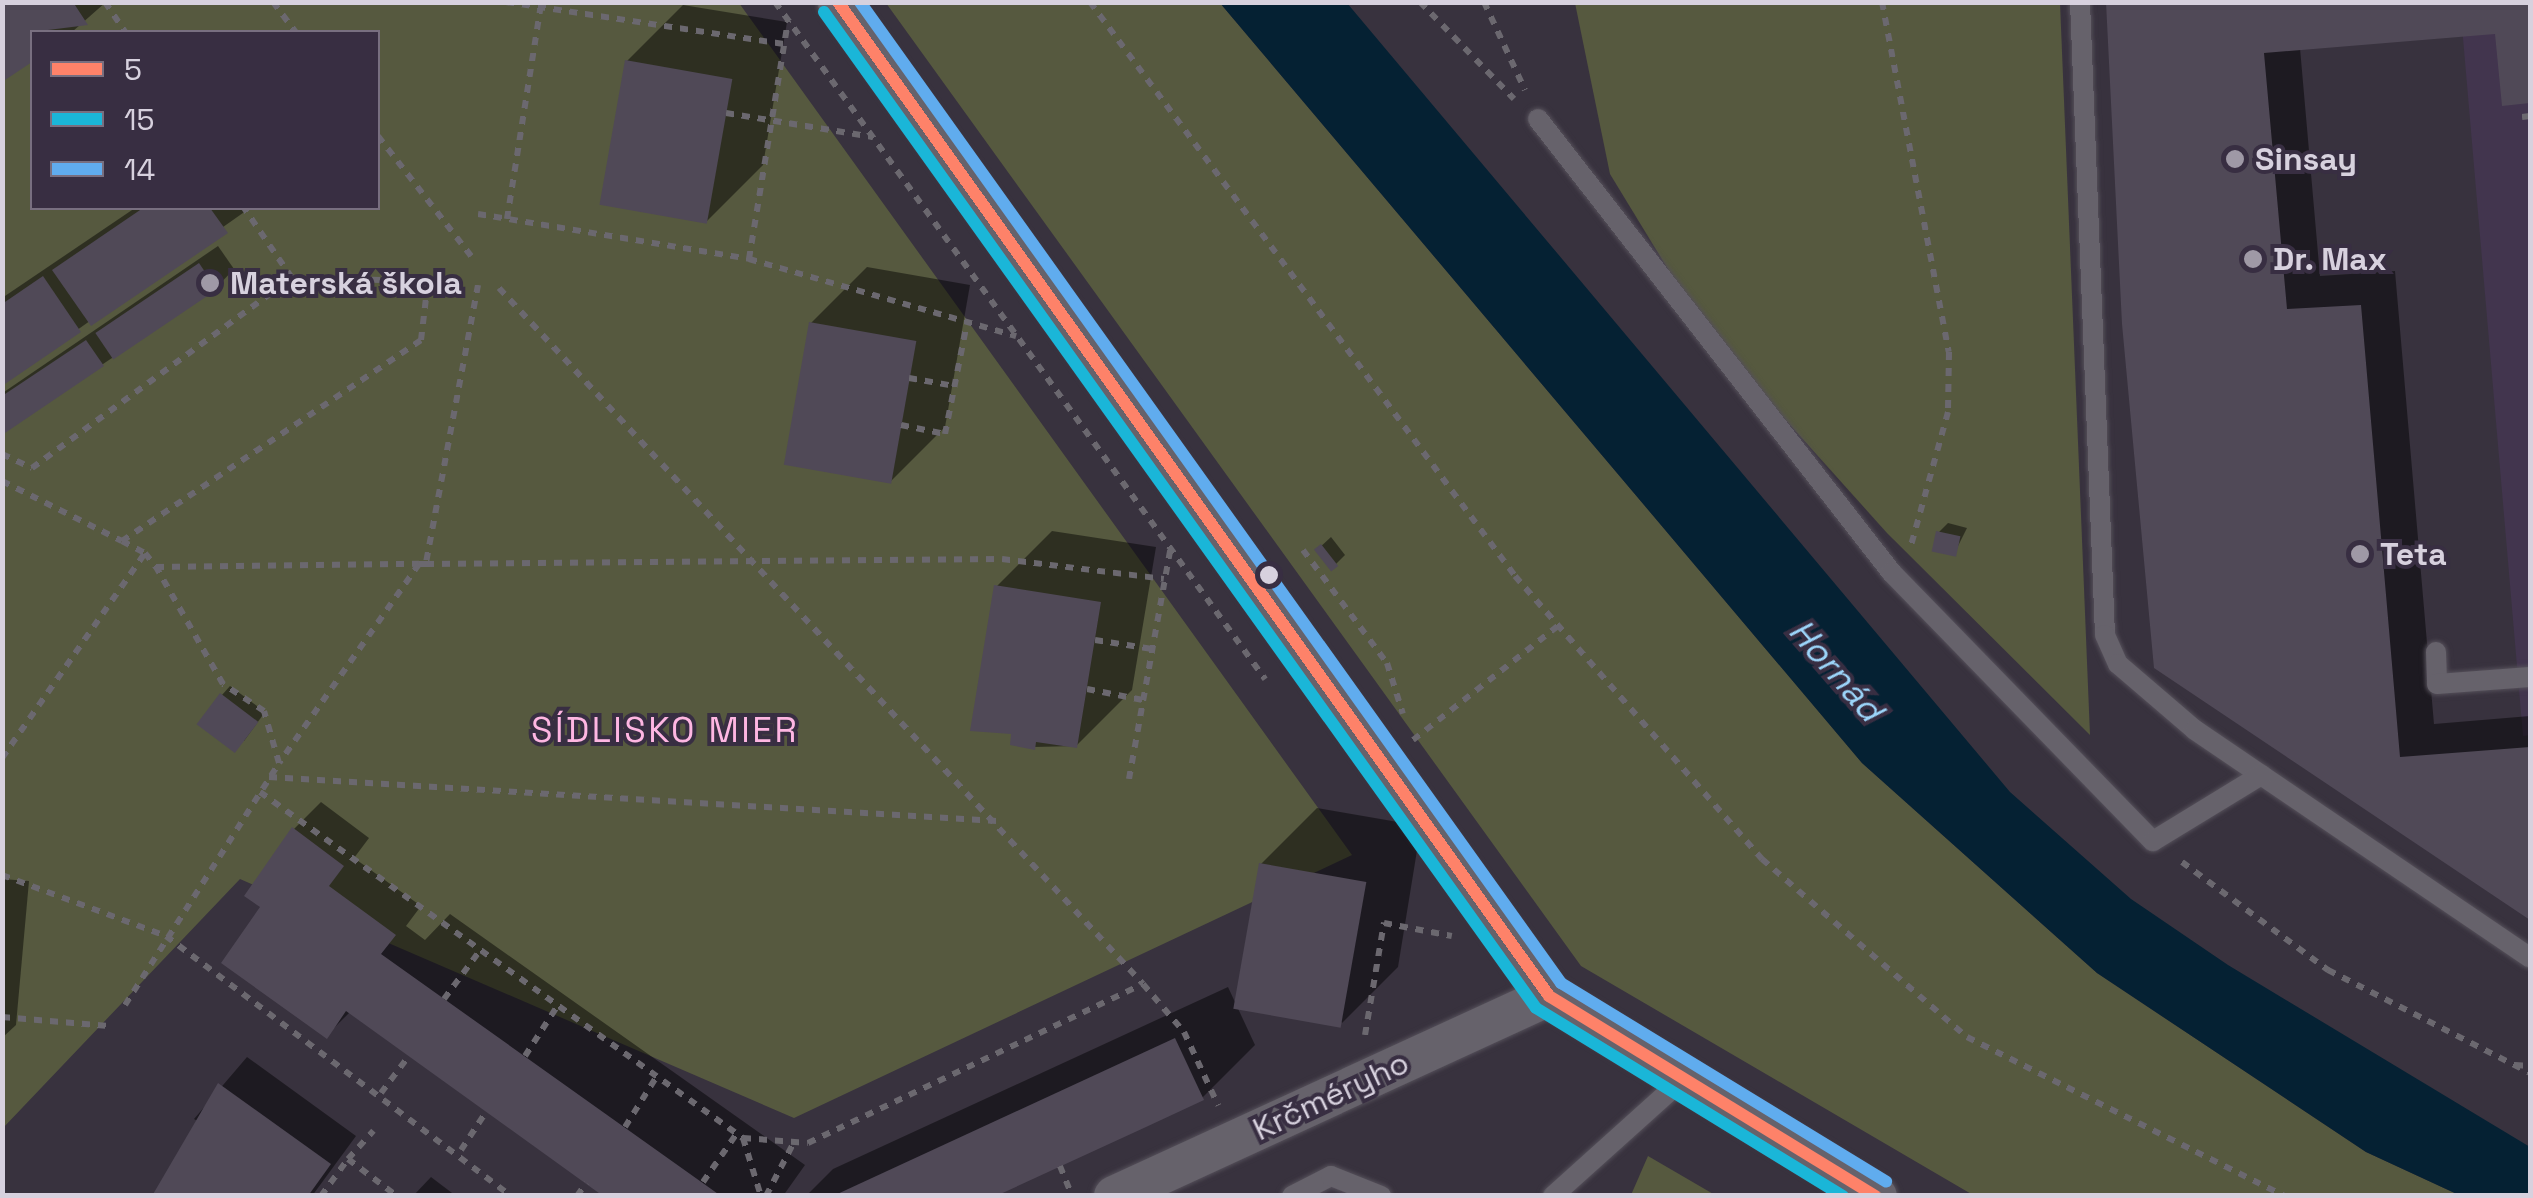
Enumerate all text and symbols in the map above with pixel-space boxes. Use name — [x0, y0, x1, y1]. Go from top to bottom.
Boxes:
legend — [30, 30, 380, 210]
text: 5 — [124, 50, 142, 89]
text: 15 — [124, 100, 155, 139]
place label: Sinsay — [2255, 140, 2357, 178]
marker: Sinsay — [2224, 148, 2246, 170]
text: 14 — [124, 150, 155, 189]
place label: Dr. Max — [2273, 240, 2388, 278]
marker: Dr. Max — [2242, 248, 2264, 270]
place label: Materská škola — [230, 264, 462, 302]
marker: Materská škola — [199, 272, 221, 294]
place label: Teta — [2380, 535, 2447, 573]
marker: Teta — [2349, 543, 2371, 565]
unlabelled marker — [1259, 565, 1279, 585]
water label: Hornád — [1780, 610, 1892, 730]
district label: SÍDLISKO MIER — [531, 709, 799, 751]
street label: Krčméryho — [1247, 1043, 1415, 1149]

